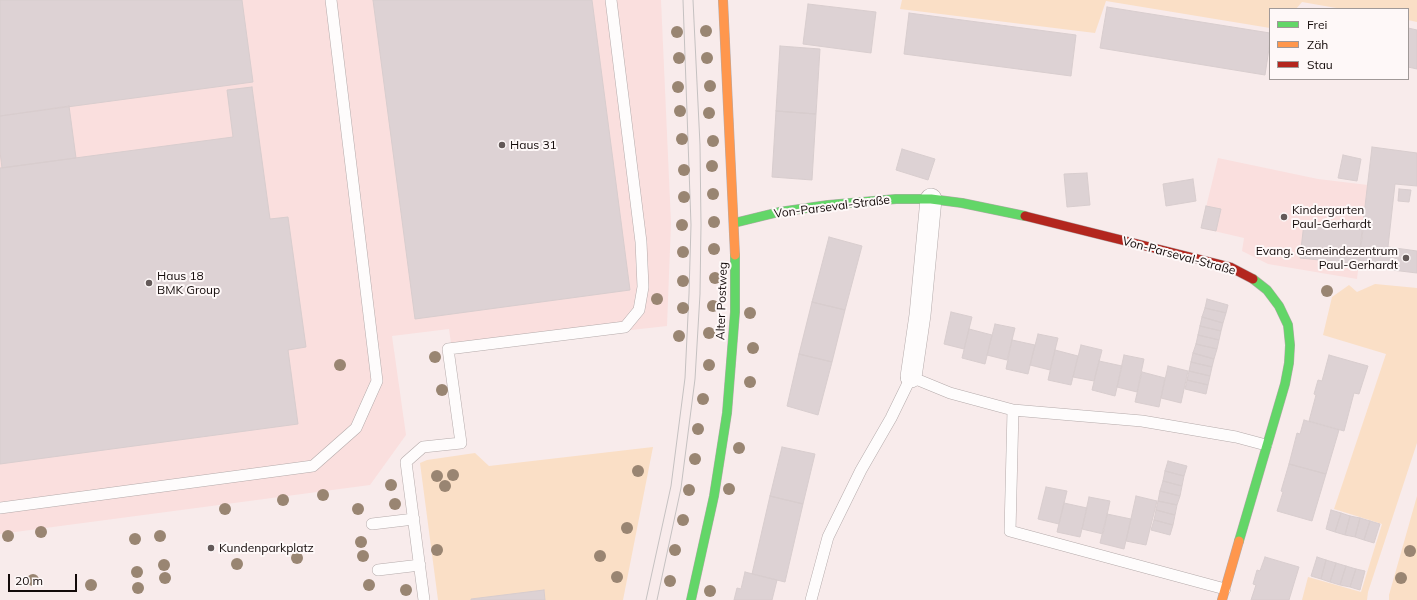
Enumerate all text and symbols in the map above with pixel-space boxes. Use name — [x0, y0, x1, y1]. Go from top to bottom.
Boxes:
legend — [1269, 8, 1409, 80]
text: Frei — [1307, 17, 1327, 32]
text: Zäh — [1307, 37, 1328, 52]
text: Stau — [1307, 57, 1333, 72]
place label: Haus 31 — [510, 138, 557, 152]
marker: Haus 31 — [497, 140, 507, 150]
street label: Von-Parseval-Straße — [773, 193, 891, 221]
place label: Kindergarten Paul-Gerhardt — [1292, 203, 1371, 231]
marker: Kindergarten Paul-Gerhardt — [1279, 212, 1289, 222]
street label: Von-Parseval-Straße — [1121, 234, 1237, 278]
place label: Evang. Gemeindezentrum Paul-Gerhardt — [1256, 244, 1398, 272]
marker: Evang. Gemeindezentrum Paul-Gerhardt — [1401, 253, 1411, 263]
street label: Alter Postweg — [713, 262, 731, 340]
place label: Haus 18 BMK Group — [157, 269, 220, 297]
marker: Haus 18 BMK Group — [144, 278, 154, 288]
place label: Kundenparkplatz — [219, 541, 314, 555]
marker: Kundenparkplatz — [206, 543, 216, 553]
scale bar — [10, 566, 79, 592]
text: 20 m — [15, 573, 43, 588]

